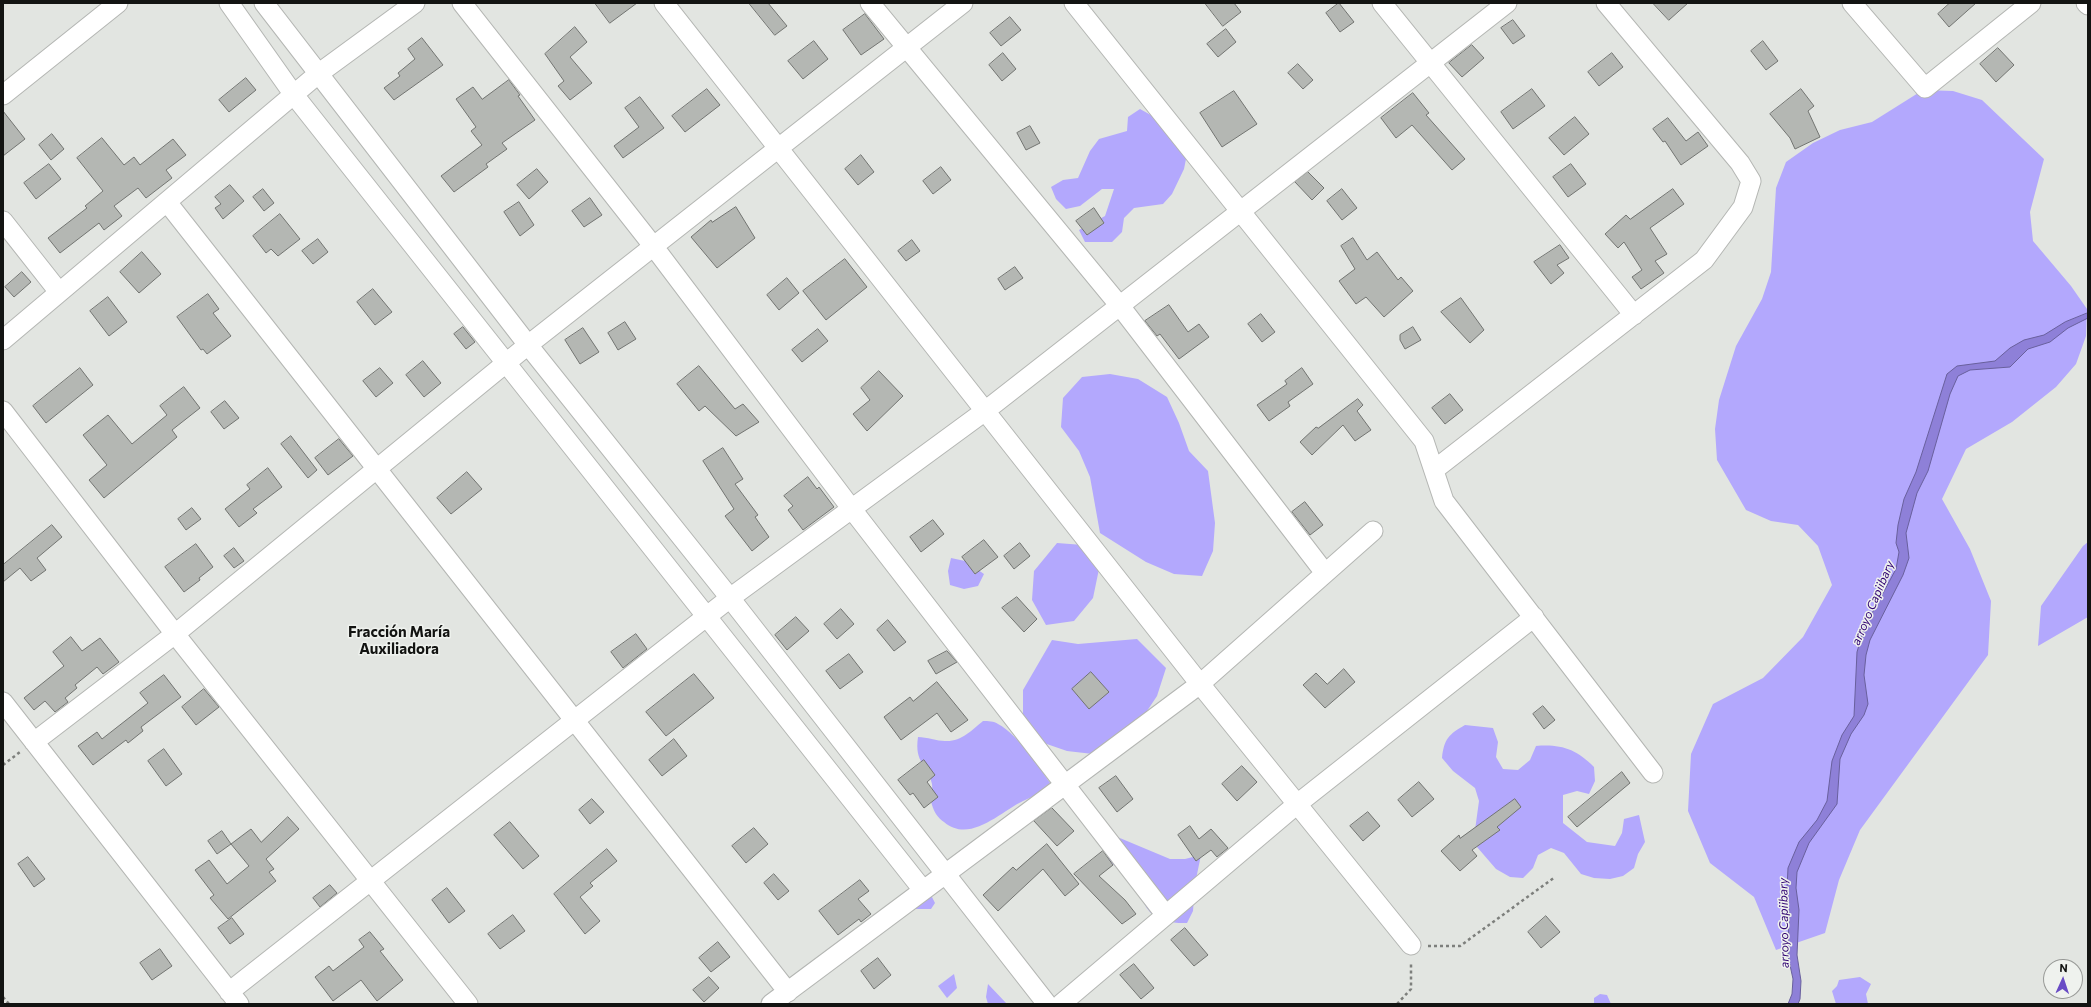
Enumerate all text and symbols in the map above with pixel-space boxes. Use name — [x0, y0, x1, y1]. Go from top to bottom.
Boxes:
water label: arroyo Capiibary — [1849, 559, 1897, 647]
district label: Fracción María Auxiliadora — [348, 623, 450, 658]
water label: arroyo Capiibary — [1776, 878, 1792, 968]
north arrow — [2043, 959, 2083, 999]
text: N — [2059, 961, 2068, 974]

